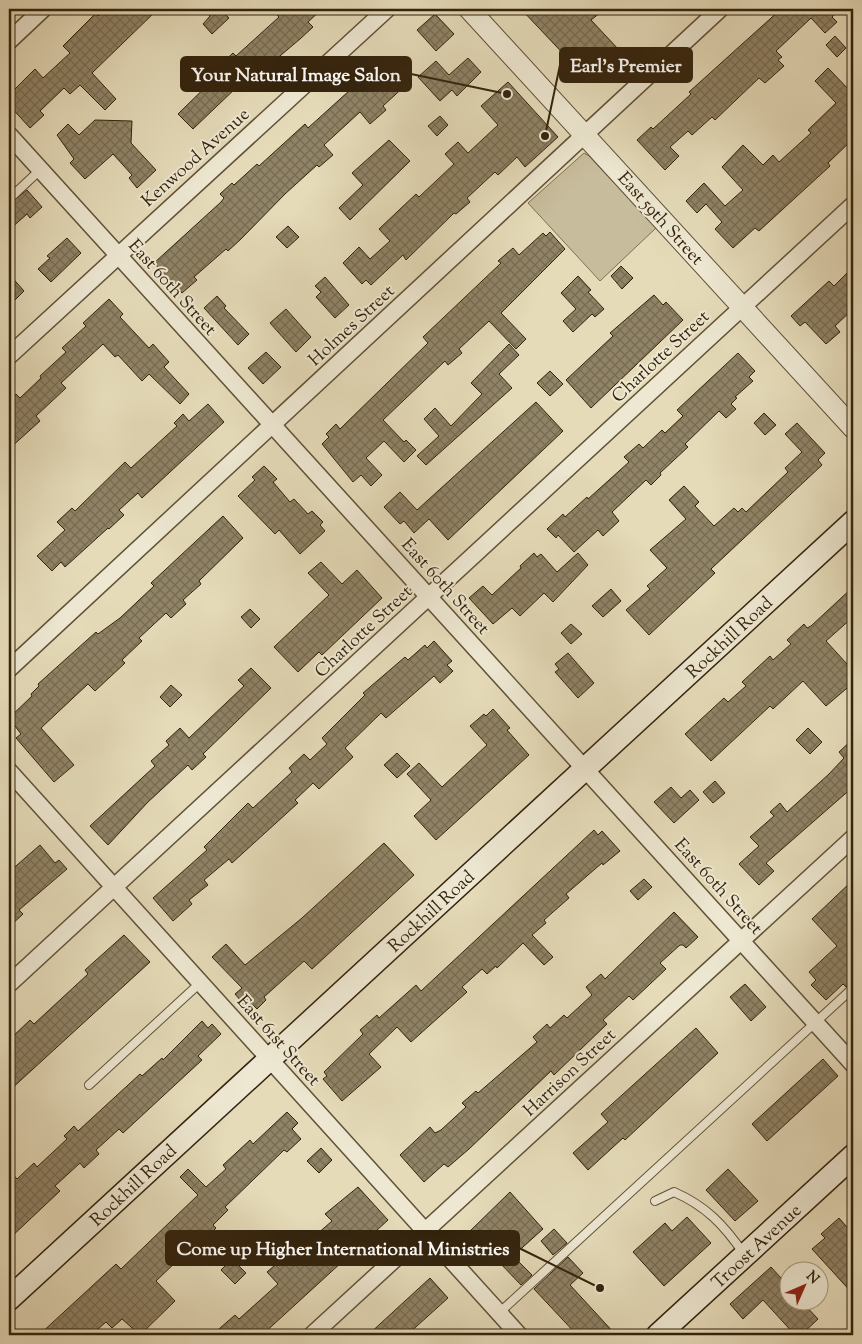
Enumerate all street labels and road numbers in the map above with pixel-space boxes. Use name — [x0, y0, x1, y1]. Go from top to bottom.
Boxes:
street label: Kenwood Avenue — [137, 103, 256, 214]
street label: East 59th Street — [610, 167, 709, 272]
street label: East 60th Street — [121, 234, 222, 342]
street label: Holmes Street — [303, 280, 401, 373]
street label: Charlotte Street — [607, 305, 716, 410]
street label: East 60th Street — [394, 533, 495, 641]
street label: Charlotte Street — [310, 580, 419, 685]
street label: Rockhill Road — [681, 591, 780, 686]
street label: East 60th Street — [667, 833, 768, 941]
street label: Rockhill Road — [383, 865, 482, 960]
street label: East 61st Street — [229, 990, 326, 1093]
street label: Harrison Street — [518, 1023, 623, 1123]
street label: Rockhill Road — [85, 1139, 184, 1234]
street label: Troost Avenue — [707, 1199, 808, 1296]

